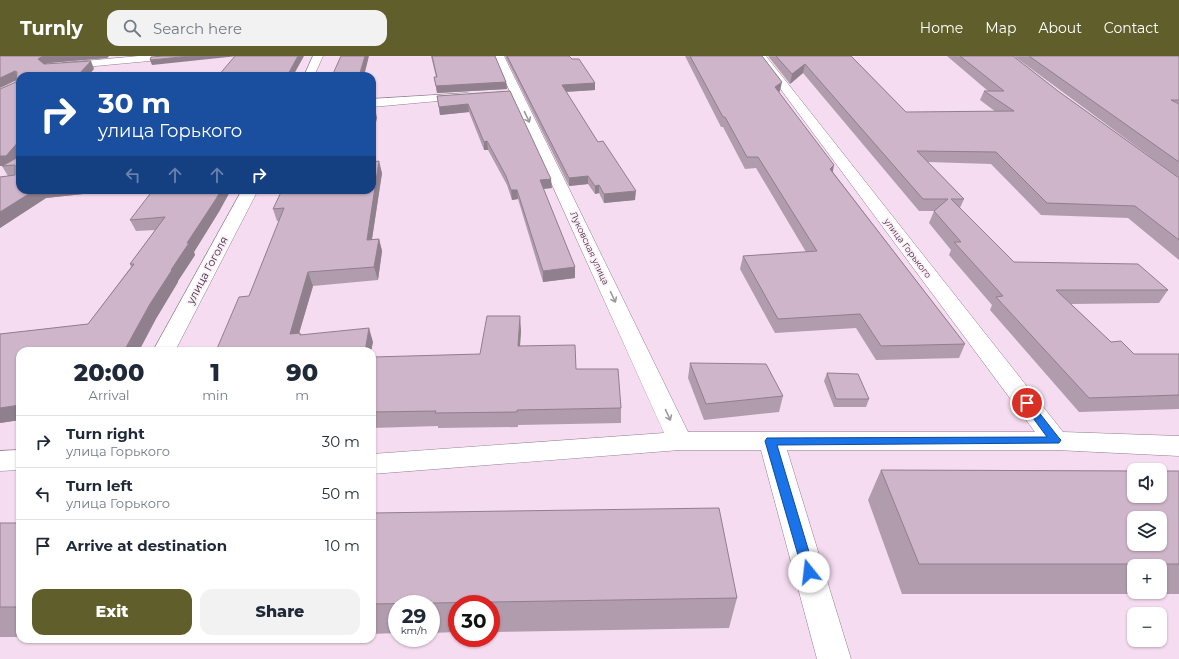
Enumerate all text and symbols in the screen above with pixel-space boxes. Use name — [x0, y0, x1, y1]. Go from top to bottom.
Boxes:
search box — [107, 10, 387, 46]
text: Turnly — [20, 17, 83, 40]
icon: search — [121, 17, 143, 39]
text: Search here — [153, 19, 242, 38]
text: Home — [920, 19, 963, 37]
text: Map — [985, 19, 1016, 37]
text: About — [1038, 19, 1082, 37]
text: Contact — [1104, 19, 1159, 37]
text: 30 m — [98, 86, 171, 120]
icon: right — [32, 88, 84, 140]
one-way arrow — [524, 110, 531, 122]
text: улица Горького — [98, 120, 242, 142]
icon: left — [122, 164, 144, 186]
icon: ahead — [164, 164, 186, 186]
icon: ahead — [206, 164, 228, 186]
icon: right — [248, 164, 270, 186]
street label: Луковская улица — [568, 210, 612, 286]
street label: улица Горького — [881, 215, 934, 280]
street label: улица Гоголя — [183, 234, 231, 307]
one-way arrow — [610, 291, 617, 303]
text: 20:00 — [74, 358, 144, 387]
text: 1 — [210, 358, 220, 387]
text: 90 — [286, 358, 318, 387]
pin — [1010, 386, 1044, 420]
text: Arrival — [89, 387, 130, 403]
text: min — [202, 387, 228, 403]
text: m — [295, 387, 309, 403]
icon: arrive — [1016, 392, 1038, 414]
one-way arrow — [665, 409, 672, 421]
text: Turn right — [66, 424, 145, 443]
icon: right — [32, 431, 54, 453]
text: 30 m — [322, 432, 360, 451]
text: улица Горького — [66, 443, 170, 459]
map controls — [1127, 463, 1167, 647]
button: sound — [1127, 463, 1167, 503]
text: Turn left — [66, 476, 133, 495]
icon: left — [32, 483, 54, 505]
text: 50 m — [322, 484, 360, 503]
text: улица Горького — [66, 495, 170, 511]
button: layers — [1127, 511, 1167, 551]
icon: arrive — [32, 535, 54, 557]
text: Arrive at destination — [66, 536, 227, 555]
text: 10 m — [325, 536, 360, 555]
position arrow — [788, 551, 830, 593]
button: + — [1127, 559, 1167, 599]
button: Exit — [32, 589, 192, 635]
button: Share — [200, 589, 360, 635]
speed limit sign: 30 — [448, 595, 500, 647]
text: 29 — [402, 604, 426, 628]
button: − — [1127, 607, 1167, 647]
text: km/h — [401, 624, 427, 637]

